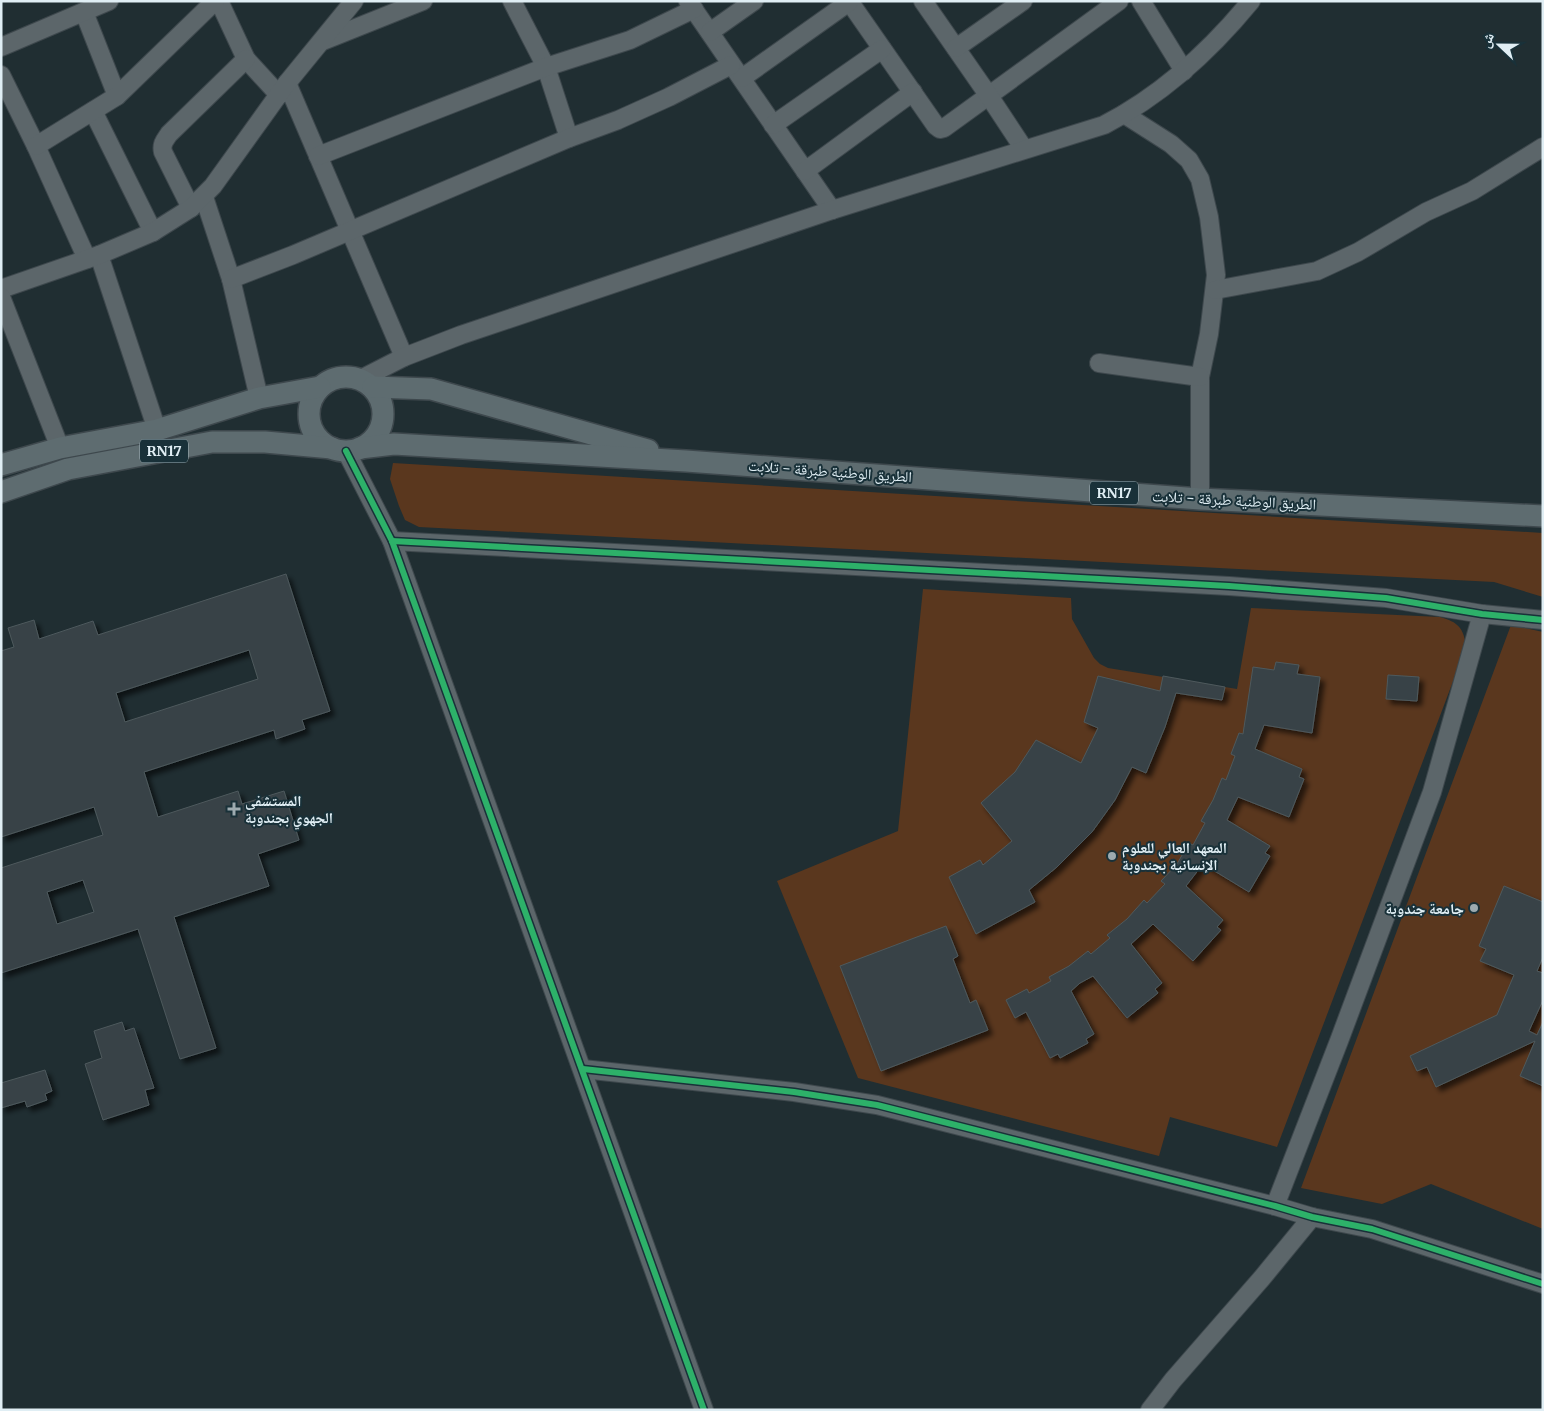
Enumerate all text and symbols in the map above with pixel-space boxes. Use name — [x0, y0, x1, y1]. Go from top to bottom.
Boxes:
north arrow — [1474, 20, 1524, 70]
text: ش — [1476, 30, 1498, 50]
road number: RN17 — [140, 440, 188, 462]
street label: الطريق الوطنية طبرقة - تلابت — [747, 456, 913, 487]
road number: RN17 — [1090, 482, 1138, 504]
street label: الطريق الوطنية طبرقة - تلابت — [1151, 486, 1317, 515]
place label: المستشفى الجهوي بجندوبة — [245, 791, 333, 829]
marker: المستشفى الجهوي بجندوبة — [227, 802, 241, 816]
place label: المعهد العالي للعلوم الإنسانية بجندوبة — [1122, 838, 1227, 874]
marker: المعهد العالي للعلوم الإنسانية بجندوبة — [1106, 850, 1118, 862]
place label: جامعة جندوبة — [1386, 899, 1464, 918]
marker: جامعة جندوبة — [1468, 902, 1480, 914]

